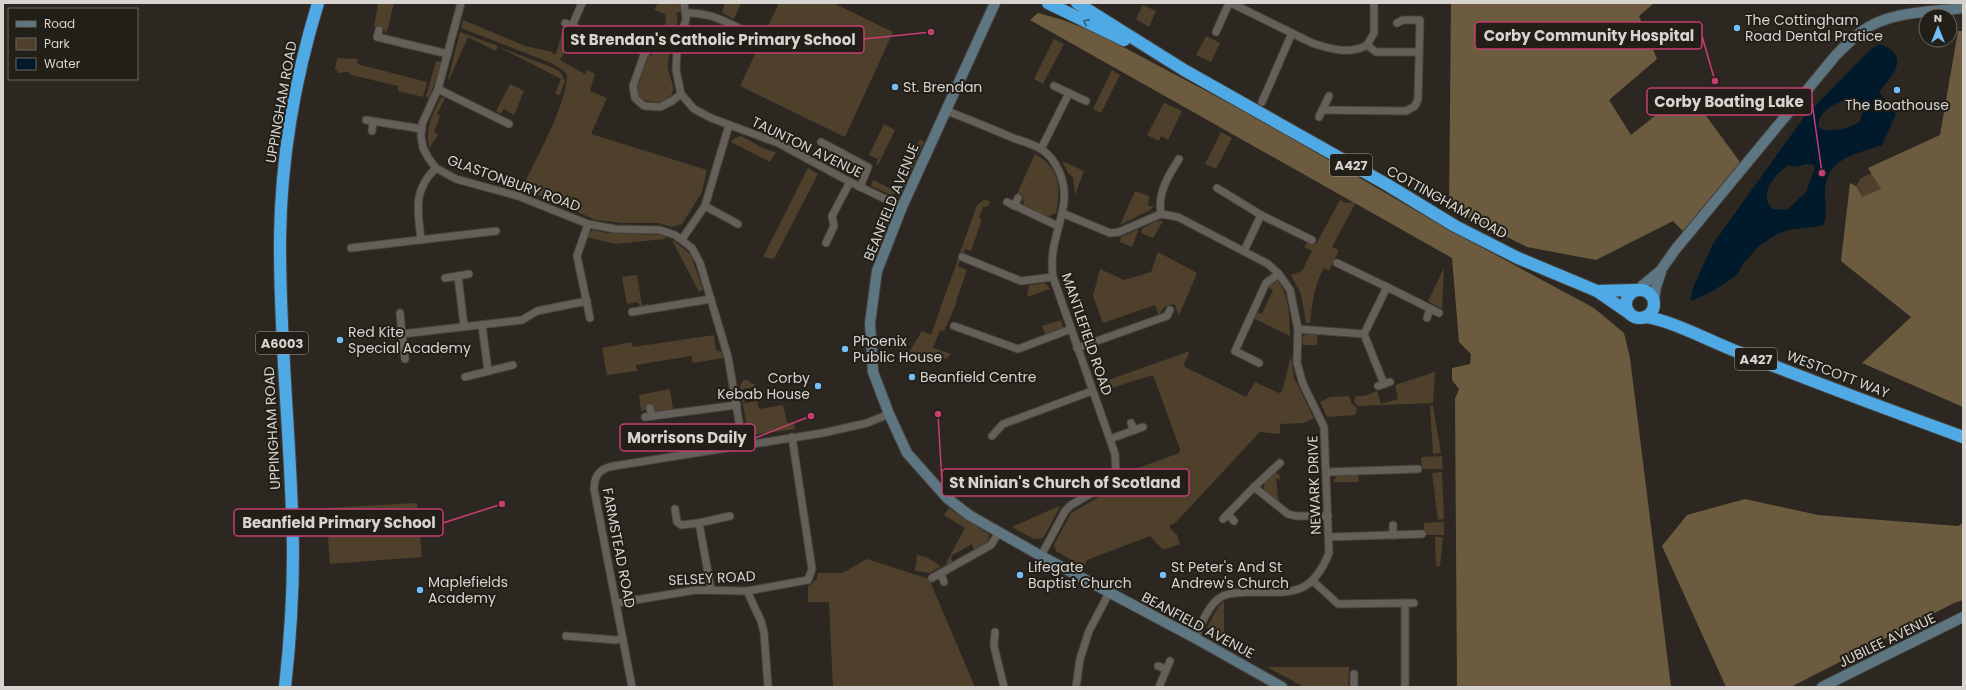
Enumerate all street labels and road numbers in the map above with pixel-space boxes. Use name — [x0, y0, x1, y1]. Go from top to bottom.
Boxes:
street label: UPPINGHAM ROAD — [260, 39, 302, 165]
street label: TAUNTON AVENUE — [748, 111, 866, 183]
street label: BEANFIELD AVENUE — [858, 140, 924, 264]
street label: GLASTONBURY ROAD — [445, 150, 583, 216]
road number: A427 — [1330, 154, 1372, 176]
street label: COTTINGHAM ROAD — [1383, 161, 1511, 243]
street label: MANTLEFIELD ROAD — [1057, 270, 1117, 398]
road number: A6003 — [256, 332, 308, 354]
street label: WESTCOTT WAY — [1784, 345, 1892, 403]
road number: A427 — [1735, 348, 1777, 370]
street label: UPPINGHAM ROAD — [259, 366, 285, 490]
street label: NEWARK DRIVE — [1302, 435, 1326, 535]
street label: FARMSTEAD ROAD — [598, 486, 640, 610]
street label: SELSEY ROAD — [668, 566, 756, 590]
street label: BEANFIELD AVENUE — [1138, 587, 1258, 663]
street label: JUBILEE AVENUE — [1835, 608, 1939, 672]

